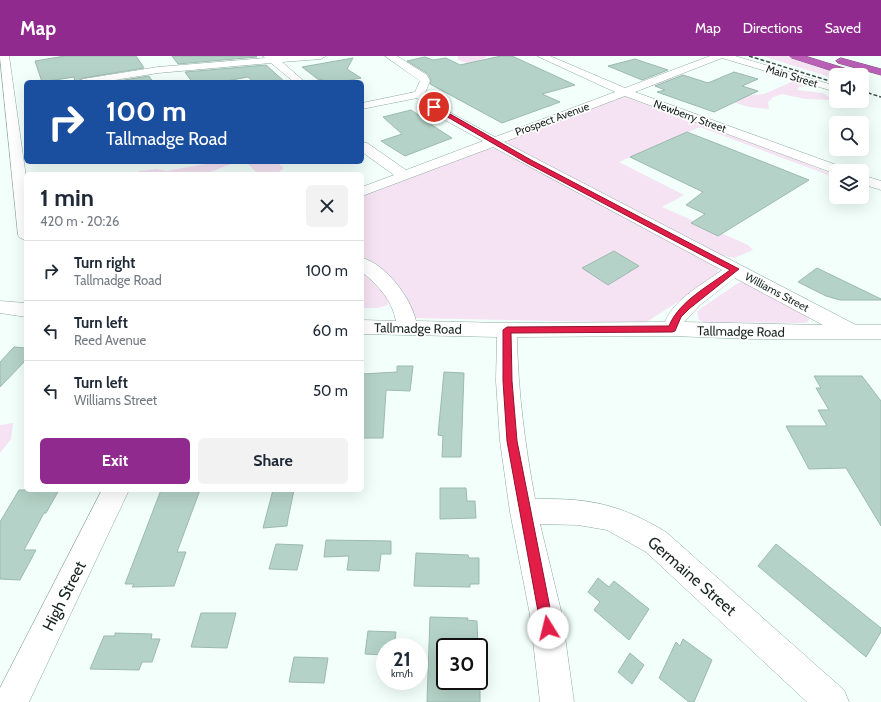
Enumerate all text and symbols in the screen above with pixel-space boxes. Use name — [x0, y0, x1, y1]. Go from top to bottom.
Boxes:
text: Map — [20, 17, 56, 40]
text: Map — [695, 19, 721, 37]
text: Directions — [743, 19, 803, 37]
text: Saved — [825, 19, 861, 37]
street label: Main Street — [764, 62, 820, 91]
map controls — [829, 68, 869, 204]
button: sound — [829, 68, 869, 108]
pin — [417, 90, 451, 124]
text: 100 m — [106, 94, 187, 128]
icon: right — [40, 96, 92, 148]
icon: arrive — [423, 96, 445, 118]
street label: Newberry Street — [652, 96, 728, 136]
street label: Prospect Avenue — [513, 99, 591, 139]
button: search — [829, 116, 869, 156]
text: Tallmadge Road — [106, 128, 227, 150]
button: layers — [829, 164, 869, 204]
text: 1 min — [40, 183, 94, 212]
button: close — [306, 185, 348, 227]
text: 420 m · 20:26 — [40, 213, 119, 229]
text: Turn right — [74, 254, 135, 272]
icon: right — [40, 260, 62, 282]
text: 100 m — [306, 262, 348, 280]
street label: Williams Street — [743, 269, 812, 315]
text: Tallmadge Road — [74, 272, 162, 288]
text: Turn left — [74, 314, 128, 332]
street label: Tallmadge Road — [374, 319, 462, 337]
icon: left — [40, 320, 62, 342]
text: 60 m — [312, 322, 348, 340]
street label: Tallmadge Road — [697, 322, 785, 340]
text: Reed Avenue — [74, 332, 146, 348]
text: Turn left — [74, 374, 128, 392]
icon: left — [40, 380, 62, 402]
text: 50 m — [313, 382, 348, 400]
text: Williams Street — [74, 392, 157, 408]
button: Exit — [40, 438, 190, 484]
button: Share — [198, 438, 348, 484]
street label: Germaine Street — [644, 532, 741, 620]
street label: High Street — [38, 557, 90, 634]
position arrow — [527, 607, 569, 649]
speed limit sign: 30 — [436, 638, 488, 690]
text: 21 — [393, 647, 411, 671]
text: km/h — [391, 667, 413, 680]

